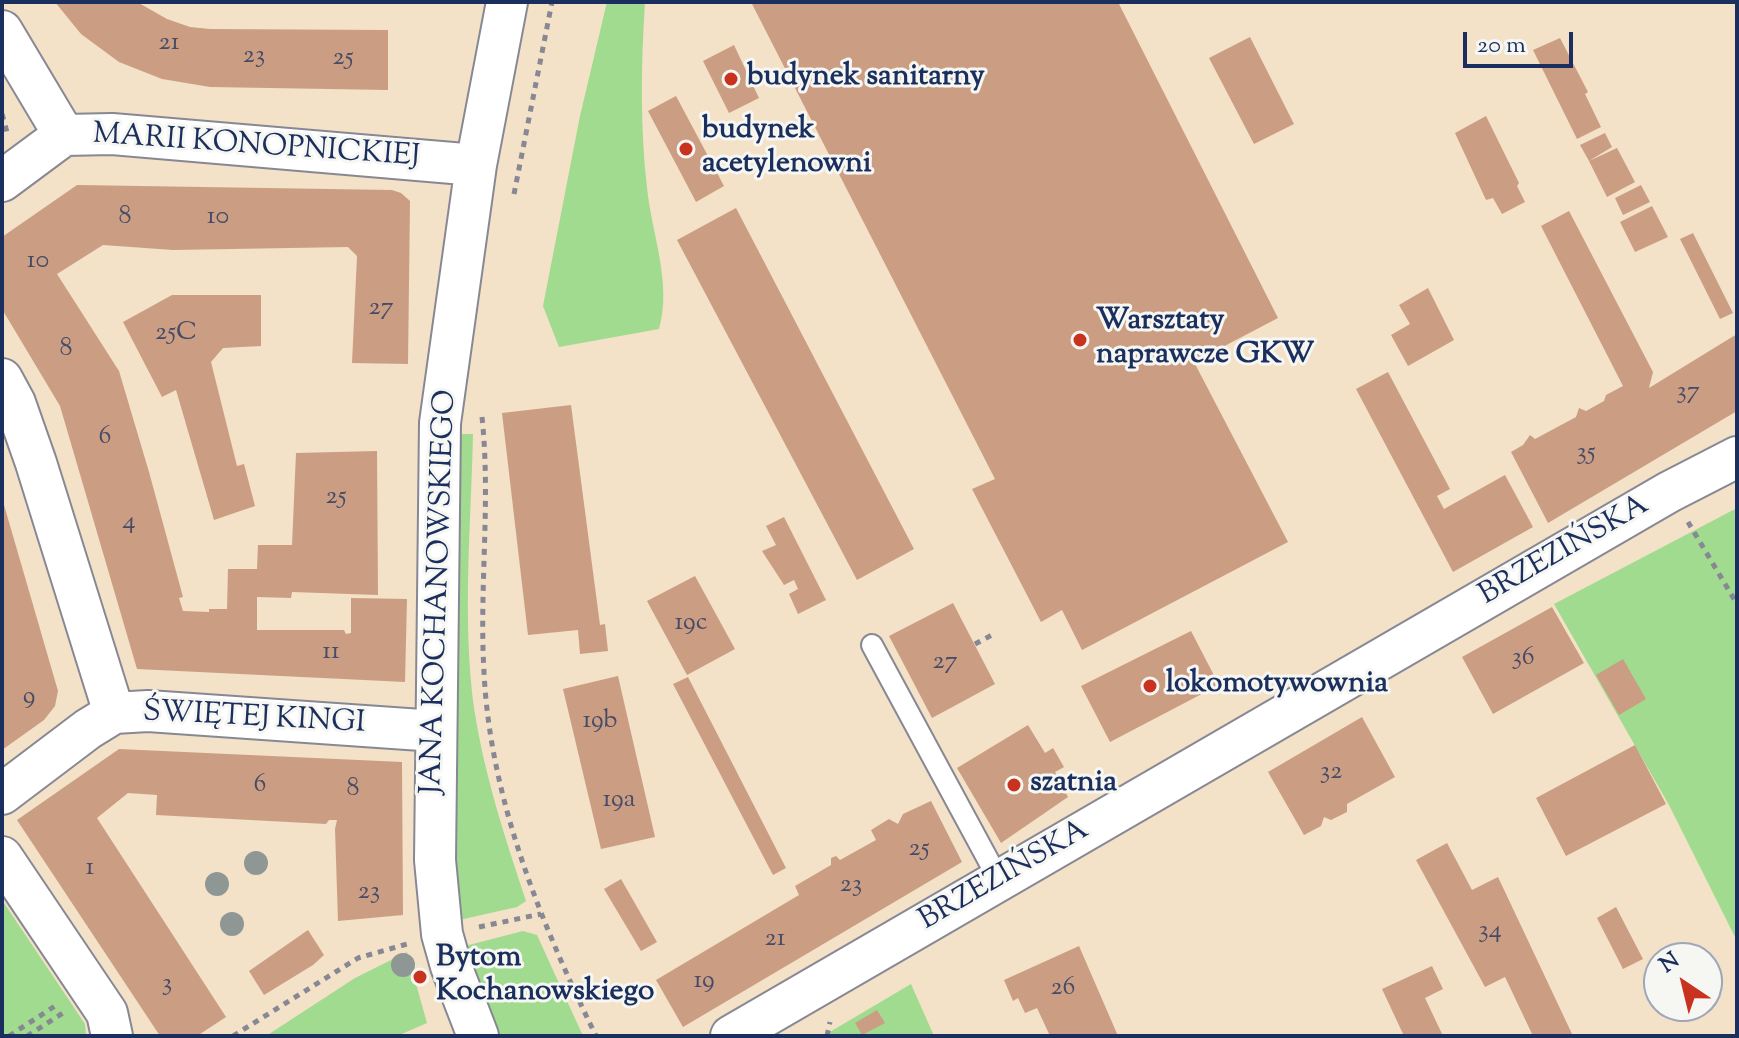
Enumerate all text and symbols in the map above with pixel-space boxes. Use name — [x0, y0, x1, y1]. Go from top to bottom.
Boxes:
scale bar — [1467, 16, 1577, 66]
house number: 21 — [158, 29, 180, 61]
text: 20 m — [1477, 29, 1526, 63]
house number: 23 — [243, 42, 265, 74]
house number: 25 — [332, 44, 354, 76]
place label: budynek sanitarny — [747, 61, 985, 97]
marker: budynek sanitarny — [722, 70, 740, 88]
place label: budynek acetylenowni — [702, 114, 872, 184]
street label: MARII KONOPNICKIEJ — [91, 119, 421, 177]
marker: budynek acetylenowni — [677, 140, 695, 158]
house number: 8 — [119, 203, 131, 235]
house number: 10 — [207, 203, 229, 235]
house number: 10 — [27, 247, 49, 279]
house number: 27 — [368, 294, 394, 326]
place label: Warsztaty naprawcze GKW — [1096, 305, 1314, 376]
house number: 25C — [155, 319, 197, 351]
marker: Warsztaty naprawcze GKW — [1071, 331, 1089, 349]
house number: 8 — [60, 335, 72, 367]
house number: 37 — [1676, 378, 1700, 410]
street label: JANA KOCHANOWSKIEGO — [416, 389, 466, 795]
house number: 6 — [99, 423, 111, 455]
house number: 35 — [1576, 439, 1596, 471]
house number: 25 — [325, 483, 347, 515]
street label: BRZEZIŃSKA — [1474, 489, 1656, 615]
house number: 4 — [122, 508, 136, 540]
house number: 19c — [675, 609, 707, 641]
house number: 11 — [322, 638, 340, 670]
house number: 36 — [1511, 644, 1535, 676]
house number: 27 — [932, 648, 958, 680]
place label: lokomotywownia — [1166, 668, 1388, 704]
marker: lokomotywownia — [1141, 677, 1159, 695]
house number: 9 — [23, 683, 35, 715]
street label: ŚWIĘTEJ KINGI — [142, 696, 366, 744]
house number: 19b — [582, 707, 618, 739]
house number: 32 — [1320, 758, 1342, 790]
place label: szatnia — [1030, 767, 1117, 803]
house number: 6 — [254, 771, 266, 803]
house number: 8 — [347, 775, 359, 807]
marker: szatnia — [1005, 776, 1023, 794]
house number: 19a — [602, 786, 636, 818]
street label: BRZEZIŃSKA — [914, 814, 1096, 940]
house number: 25 — [908, 835, 930, 867]
house number: 1 — [86, 854, 94, 886]
house number: 23 — [840, 871, 862, 903]
house number: 23 — [358, 878, 380, 910]
house number: 34 — [1478, 917, 1502, 949]
house number: 21 — [764, 925, 786, 957]
place label: Bytom Kochanowskiego — [436, 942, 654, 1012]
north arrow — [1643, 942, 1723, 1022]
text: N — [1654, 946, 1687, 982]
house number: 19 — [693, 967, 715, 999]
marker: Bytom Kochanowskiego — [411, 968, 429, 986]
house number: 3 — [162, 970, 172, 1002]
house number: 26 — [1050, 974, 1076, 1006]

